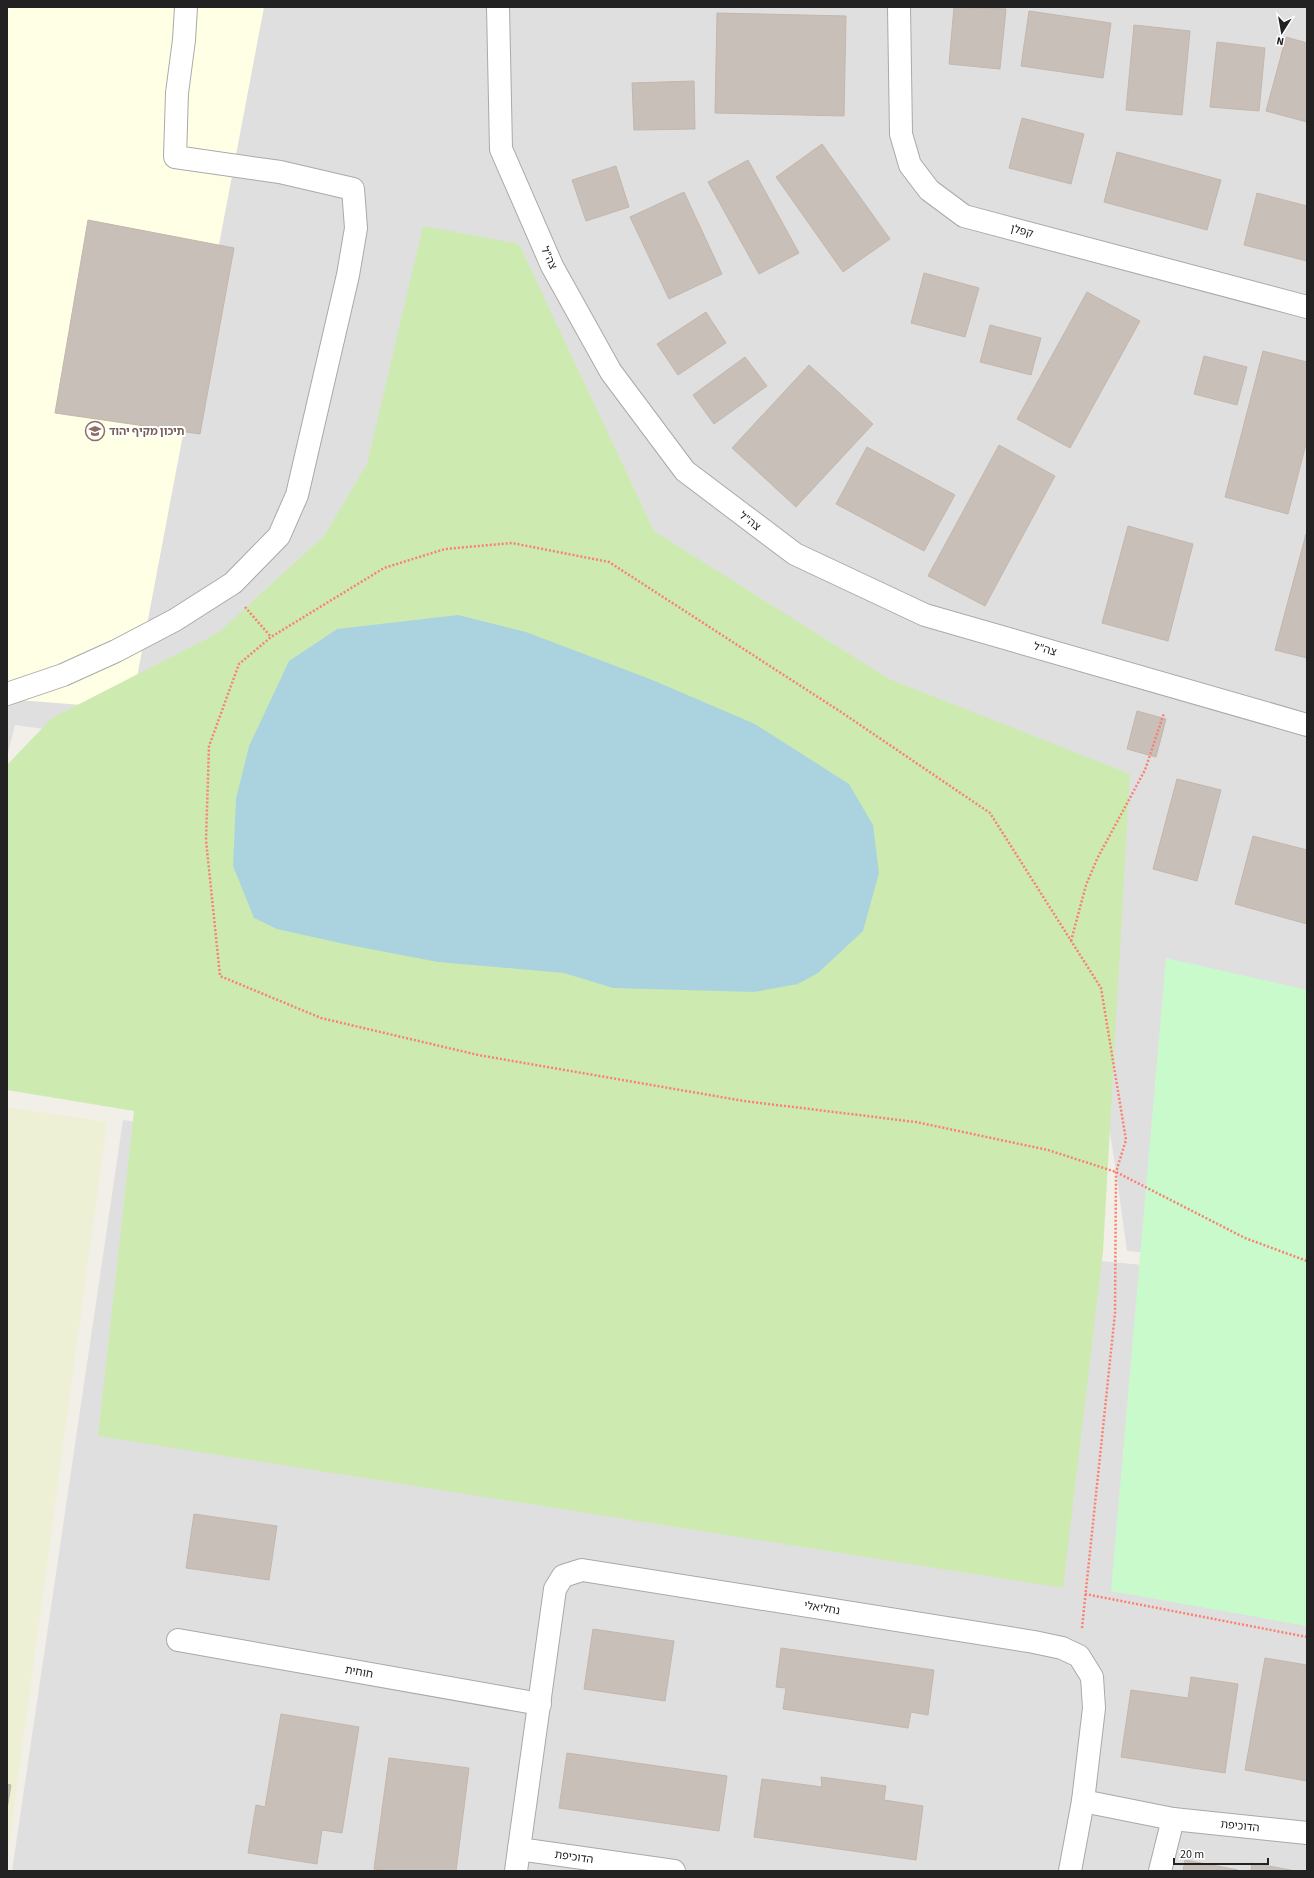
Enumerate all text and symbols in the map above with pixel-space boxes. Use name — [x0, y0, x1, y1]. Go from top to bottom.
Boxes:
north arrow — [1262, 12, 1302, 52]
text: N — [1275, 33, 1285, 49]
street label: קפלן — [1009, 221, 1035, 241]
street label: צה"ל — [537, 244, 561, 272]
school or university icon: תיכון מקיף יהוד — [84, 420, 106, 442]
place label: תיכון מקיף יהוד — [109, 424, 185, 439]
street label: צה"ל — [736, 508, 764, 534]
street label: צה"ל — [1032, 639, 1058, 659]
street label: נחליאלי — [803, 1598, 841, 1618]
street label: חוחית — [344, 1662, 374, 1682]
street label: הדוכיפת — [1220, 1817, 1260, 1836]
scale bar — [1174, 1840, 1268, 1866]
text: 20 m — [1180, 1846, 1204, 1863]
street label: הדוכיפת — [554, 1847, 594, 1867]

